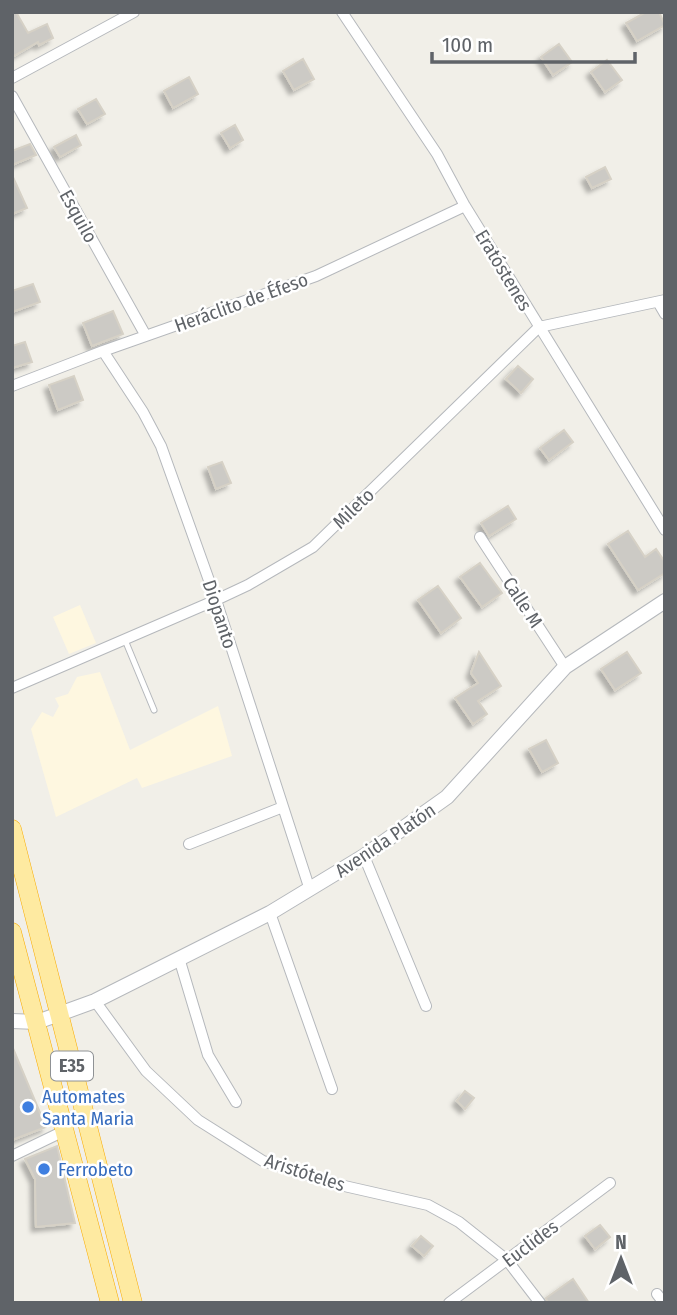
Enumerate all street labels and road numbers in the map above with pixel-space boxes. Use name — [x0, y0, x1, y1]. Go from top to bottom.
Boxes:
street label: Esquilo — [55, 186, 102, 247]
street label: Eratóstenes — [470, 225, 537, 315]
street label: Heráclito de Éfeso — [171, 268, 311, 337]
street label: Mileto — [328, 483, 379, 533]
street label: Calle M — [498, 573, 547, 632]
street label: Diopanto — [198, 577, 241, 651]
street label: Avenida Platón — [331, 798, 440, 883]
road number: E35 — [51, 1051, 93, 1080]
street label: Aristóteles — [262, 1149, 348, 1196]
street label: Euclides — [498, 1215, 563, 1272]

